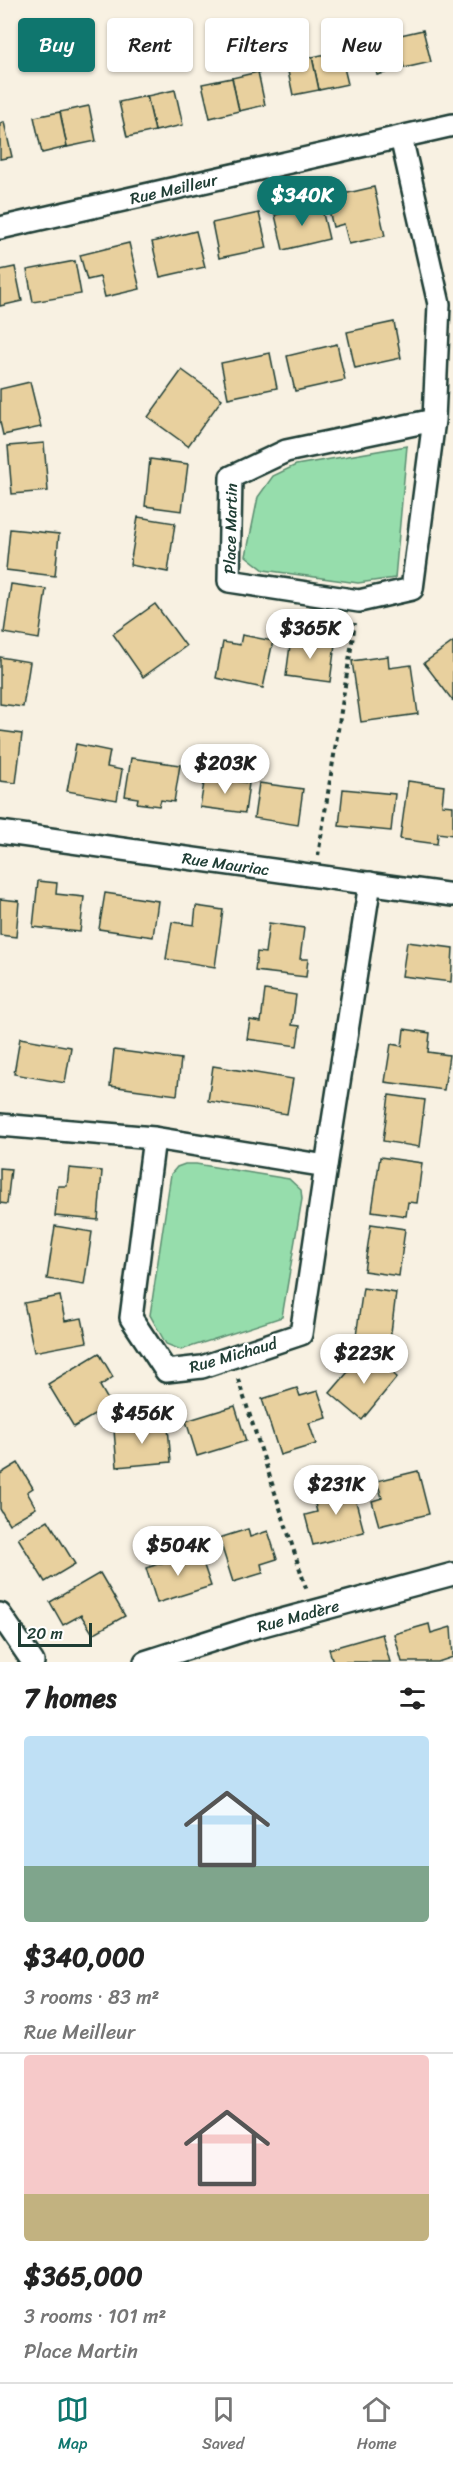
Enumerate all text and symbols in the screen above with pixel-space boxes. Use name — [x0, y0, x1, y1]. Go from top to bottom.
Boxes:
chip: Buy — [18, 18, 95, 72]
chip: Rent — [107, 18, 193, 72]
chip: Filters — [205, 18, 309, 72]
chip: New — [321, 18, 403, 72]
street label: Rue Meilleur — [127, 164, 222, 213]
pin: $340K — [260, 176, 344, 227]
text: $340K — [271, 178, 333, 213]
street label: Place Martin — [215, 483, 245, 574]
pin: $365K — [268, 609, 352, 660]
text: $365K — [280, 611, 340, 646]
pin: $203K — [183, 744, 267, 795]
text: $203K — [195, 746, 255, 781]
street label: Rue Mauriac — [180, 843, 271, 884]
street label: Rue Michaud — [186, 1328, 282, 1381]
pin: $223K — [322, 1334, 406, 1385]
text: $223K — [334, 1336, 394, 1371]
pin: $456K — [100, 1394, 184, 1445]
text: $456K — [111, 1396, 173, 1431]
pin: $231K — [294, 1465, 378, 1516]
text: $231K — [308, 1467, 364, 1502]
pin: $504K — [136, 1526, 220, 1577]
text: $504K — [147, 1528, 209, 1563]
street label: Rue Madère — [254, 1591, 342, 1640]
text: 20 m — [27, 1619, 63, 1648]
scale bar — [18, 1620, 92, 1648]
text: 7 homes — [24, 1675, 116, 1721]
icon: filters — [396, 1682, 429, 1715]
icon: home — [173, 1775, 281, 1883]
text: $340,000 — [24, 1934, 145, 1980]
text: 3 rooms · 83 m² — [24, 1980, 159, 2015]
text: Rue Meilleur — [24, 2015, 135, 2050]
icon: home — [173, 2094, 281, 2202]
text: $365,000 — [24, 2253, 143, 2299]
text: 3 rooms · 101 m² — [24, 2299, 166, 2334]
text: Place Martin — [24, 2334, 138, 2369]
tab: Map — [56, 2393, 89, 2458]
tab: Saved — [202, 2393, 244, 2458]
tab: Home — [357, 2393, 397, 2458]

